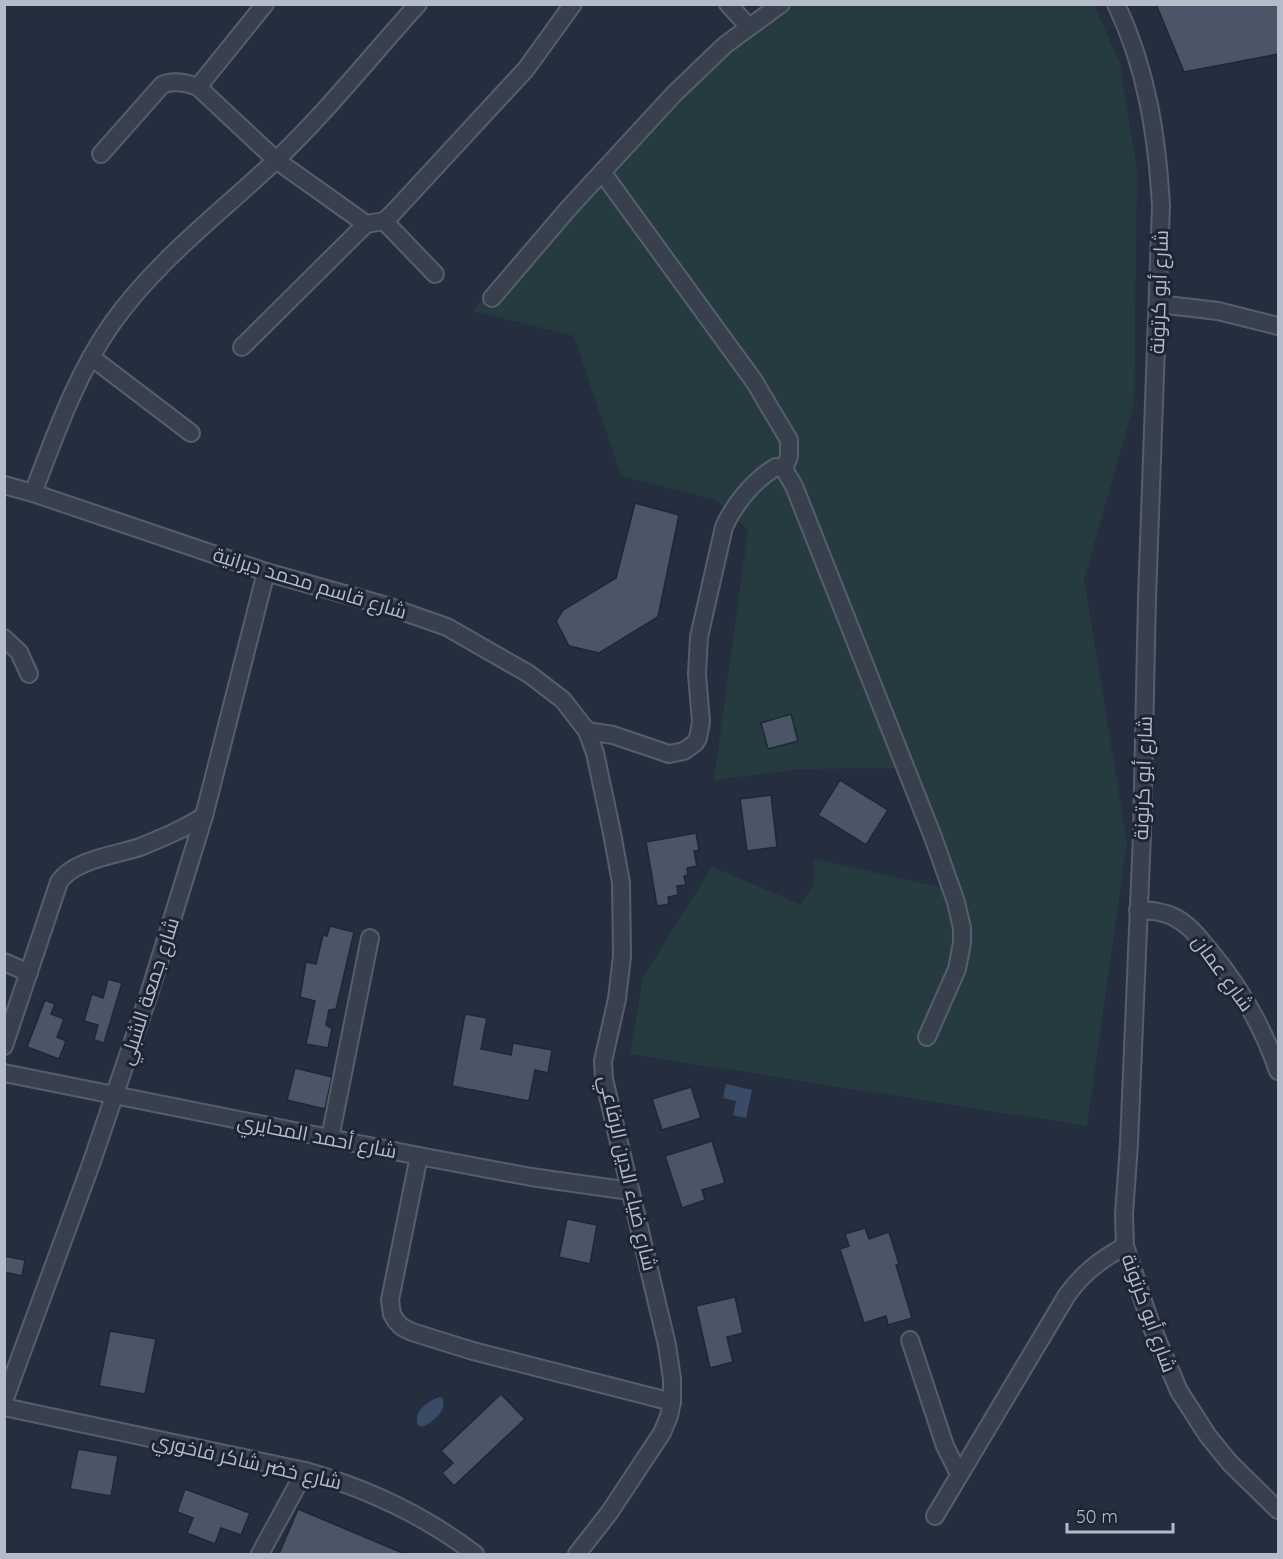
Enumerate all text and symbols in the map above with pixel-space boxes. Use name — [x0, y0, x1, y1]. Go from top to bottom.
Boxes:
street label: شارع أبو كرتونة — [1144, 229, 1175, 355]
street label: شارع قاسم محمد ديرانية — [210, 541, 410, 626]
street label: شارع أبو كرتونة — [1128, 715, 1159, 841]
street label: شارع جمعة الشبلي — [113, 914, 188, 1069]
street label: شارع عمان — [1186, 929, 1260, 1017]
street label: شارع ضياء الدين الرفاعي — [590, 1073, 663, 1274]
street label: شارع أحمد المحايري — [234, 1108, 399, 1167]
street label: شارع أبو كرتونة — [1115, 1250, 1182, 1376]
street label: شارع خضر شاكر فاخوري — [149, 1427, 344, 1498]
scale bar — [1067, 1496, 1174, 1534]
text: 50 m — [1076, 1505, 1118, 1528]

